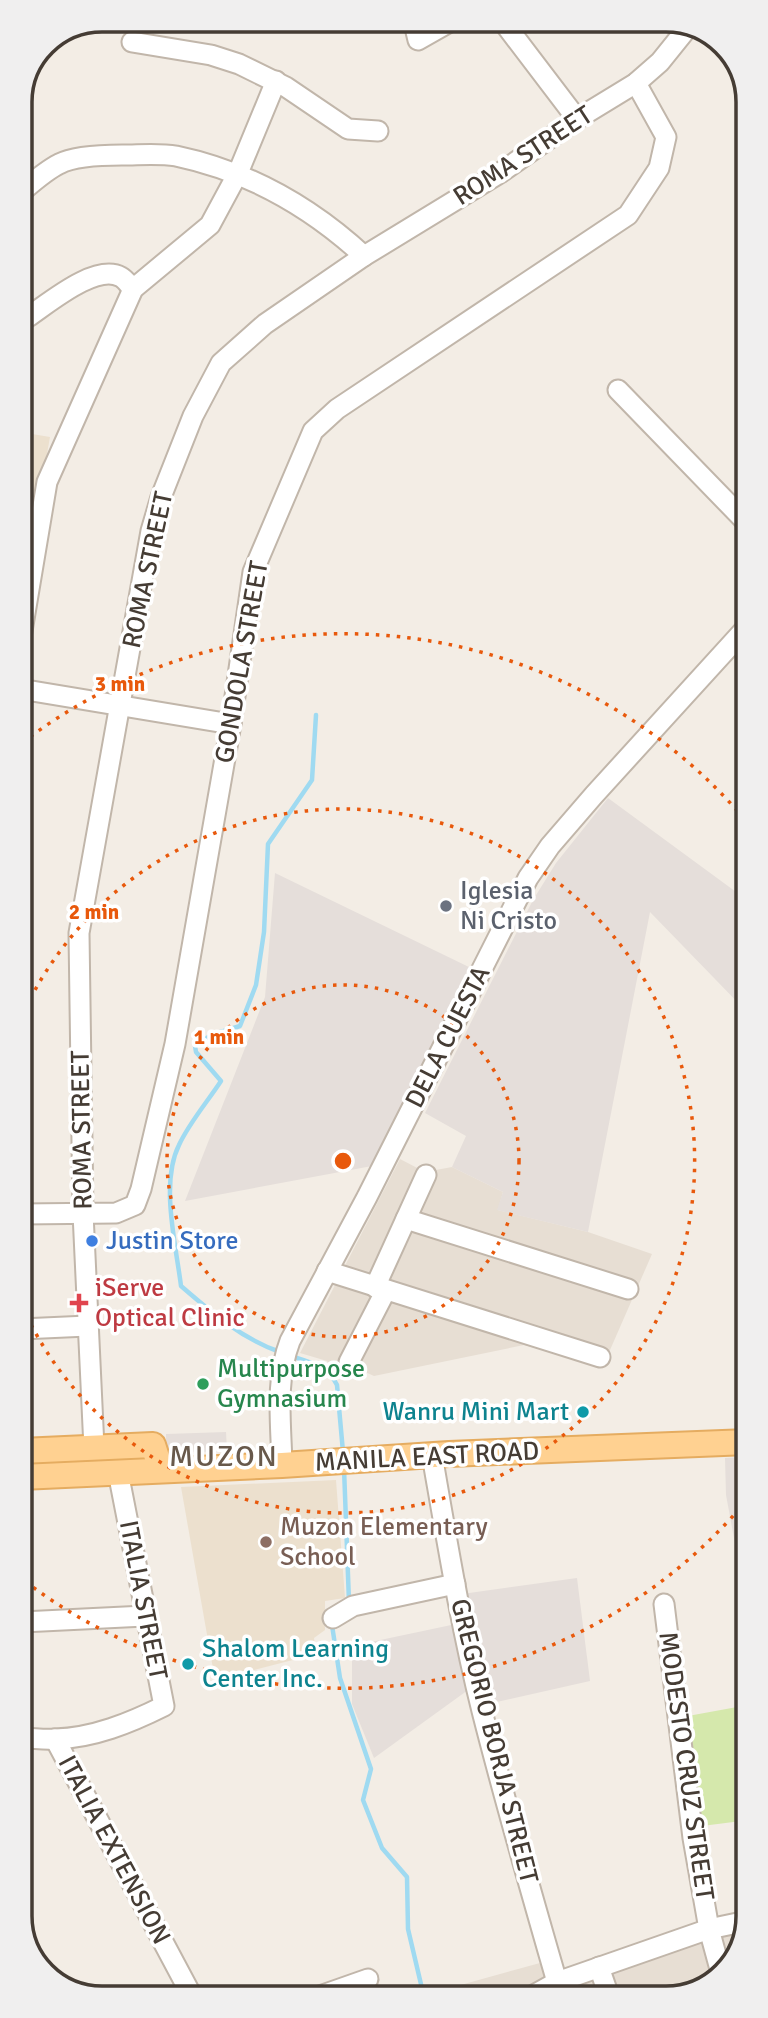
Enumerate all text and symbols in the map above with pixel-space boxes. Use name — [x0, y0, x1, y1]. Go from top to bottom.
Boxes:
street label: ROMA STREET — [447, 99, 599, 213]
street label: ROMA STREET — [116, 489, 180, 651]
street label: GONDOLA STREET — [208, 558, 276, 766]
text: 3 min — [95, 671, 145, 697]
place label: Iglesia Ni Cristo — [460, 875, 557, 937]
marker: Iglesia Ni Cristo — [438, 898, 454, 914]
text: 2 min — [69, 899, 119, 925]
street label: DELA CUESTA — [399, 961, 498, 1113]
text: 1 min — [194, 1024, 244, 1050]
street label: ROMA STREET — [65, 1050, 99, 1210]
centre of rings — [331, 1149, 355, 1173]
place label: Justin Store — [106, 1225, 238, 1257]
marker: Justin Store — [84, 1233, 100, 1249]
place label: iServe Optical Clinic — [95, 1272, 245, 1334]
marker: iServe Optical Clinic — [69, 1293, 89, 1313]
place label: Multipurpose Gymnasium — [217, 1353, 365, 1415]
marker: Multipurpose Gymnasium — [195, 1376, 211, 1392]
place label: Wanru Mini Mart — [383, 1396, 569, 1428]
marker: Wanru Mini Mart — [575, 1404, 591, 1420]
street label: MANILA EAST ROAD — [314, 1435, 540, 1479]
district label: MUZON — [169, 1438, 279, 1475]
place label: Muzon Elementary School — [280, 1511, 488, 1573]
street label: ITALIA STREET — [112, 1518, 174, 1683]
marker: Muzon Elementary School — [258, 1534, 274, 1550]
street label: GREGORIO BORJA STREET — [443, 1595, 545, 1887]
street label: MODESTO CRUZ STREET — [651, 1630, 721, 1903]
place label: Shalom Learning Center Inc. — [202, 1633, 389, 1695]
marker: Shalom Learning Center Inc. — [180, 1656, 196, 1672]
street label: ITALIA EXTENSION — [51, 1750, 177, 1950]

